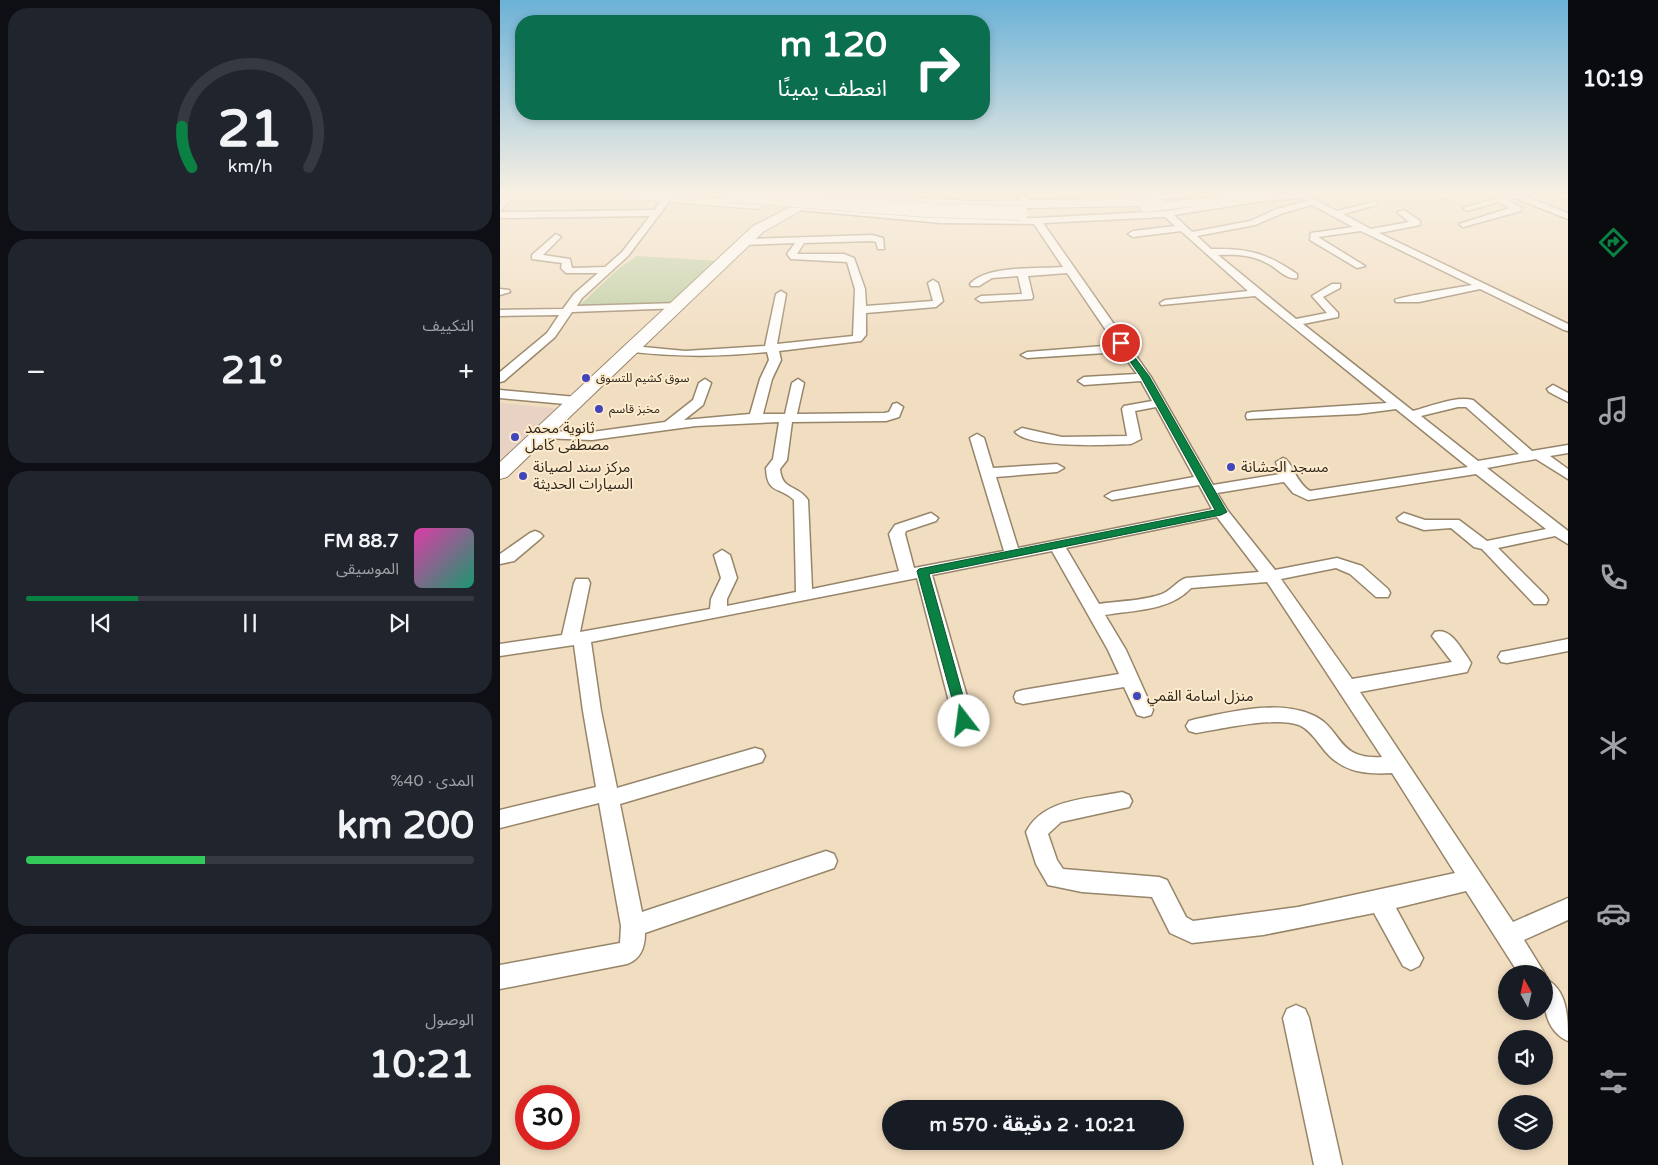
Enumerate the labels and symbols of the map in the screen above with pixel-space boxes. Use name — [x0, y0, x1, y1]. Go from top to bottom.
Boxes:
pin — [1100, 322, 1142, 364]
place label: سوق كشيم للتسوق — [596, 371, 689, 387]
marker: سوق كشيم للتسوق — [580, 372, 592, 384]
place label: مخبز قاسم — [609, 402, 660, 418]
marker: مخبز قاسم — [593, 403, 605, 415]
place label: ثانوية محمد مصطفى كامل — [525, 419, 610, 454]
marker: ثانوية محمد مصطفى كامل — [509, 431, 521, 443]
place label: مركز سند لصيانة السيارات الحديثة — [533, 458, 633, 493]
place label: مسجد الحشانة — [1241, 458, 1329, 476]
marker: مسجد الحشانة — [1225, 461, 1237, 473]
marker: مركز سند لصيانة السيارات الحديثة — [517, 470, 529, 482]
place label: منزل اسامة القمي — [1147, 687, 1254, 707]
marker: منزل اسامة القمي — [1131, 690, 1143, 702]
position arrow — [937, 694, 989, 746]
north arrow — [1498, 965, 1552, 1020]
speed limit sign: 30 — [515, 1085, 580, 1150]

